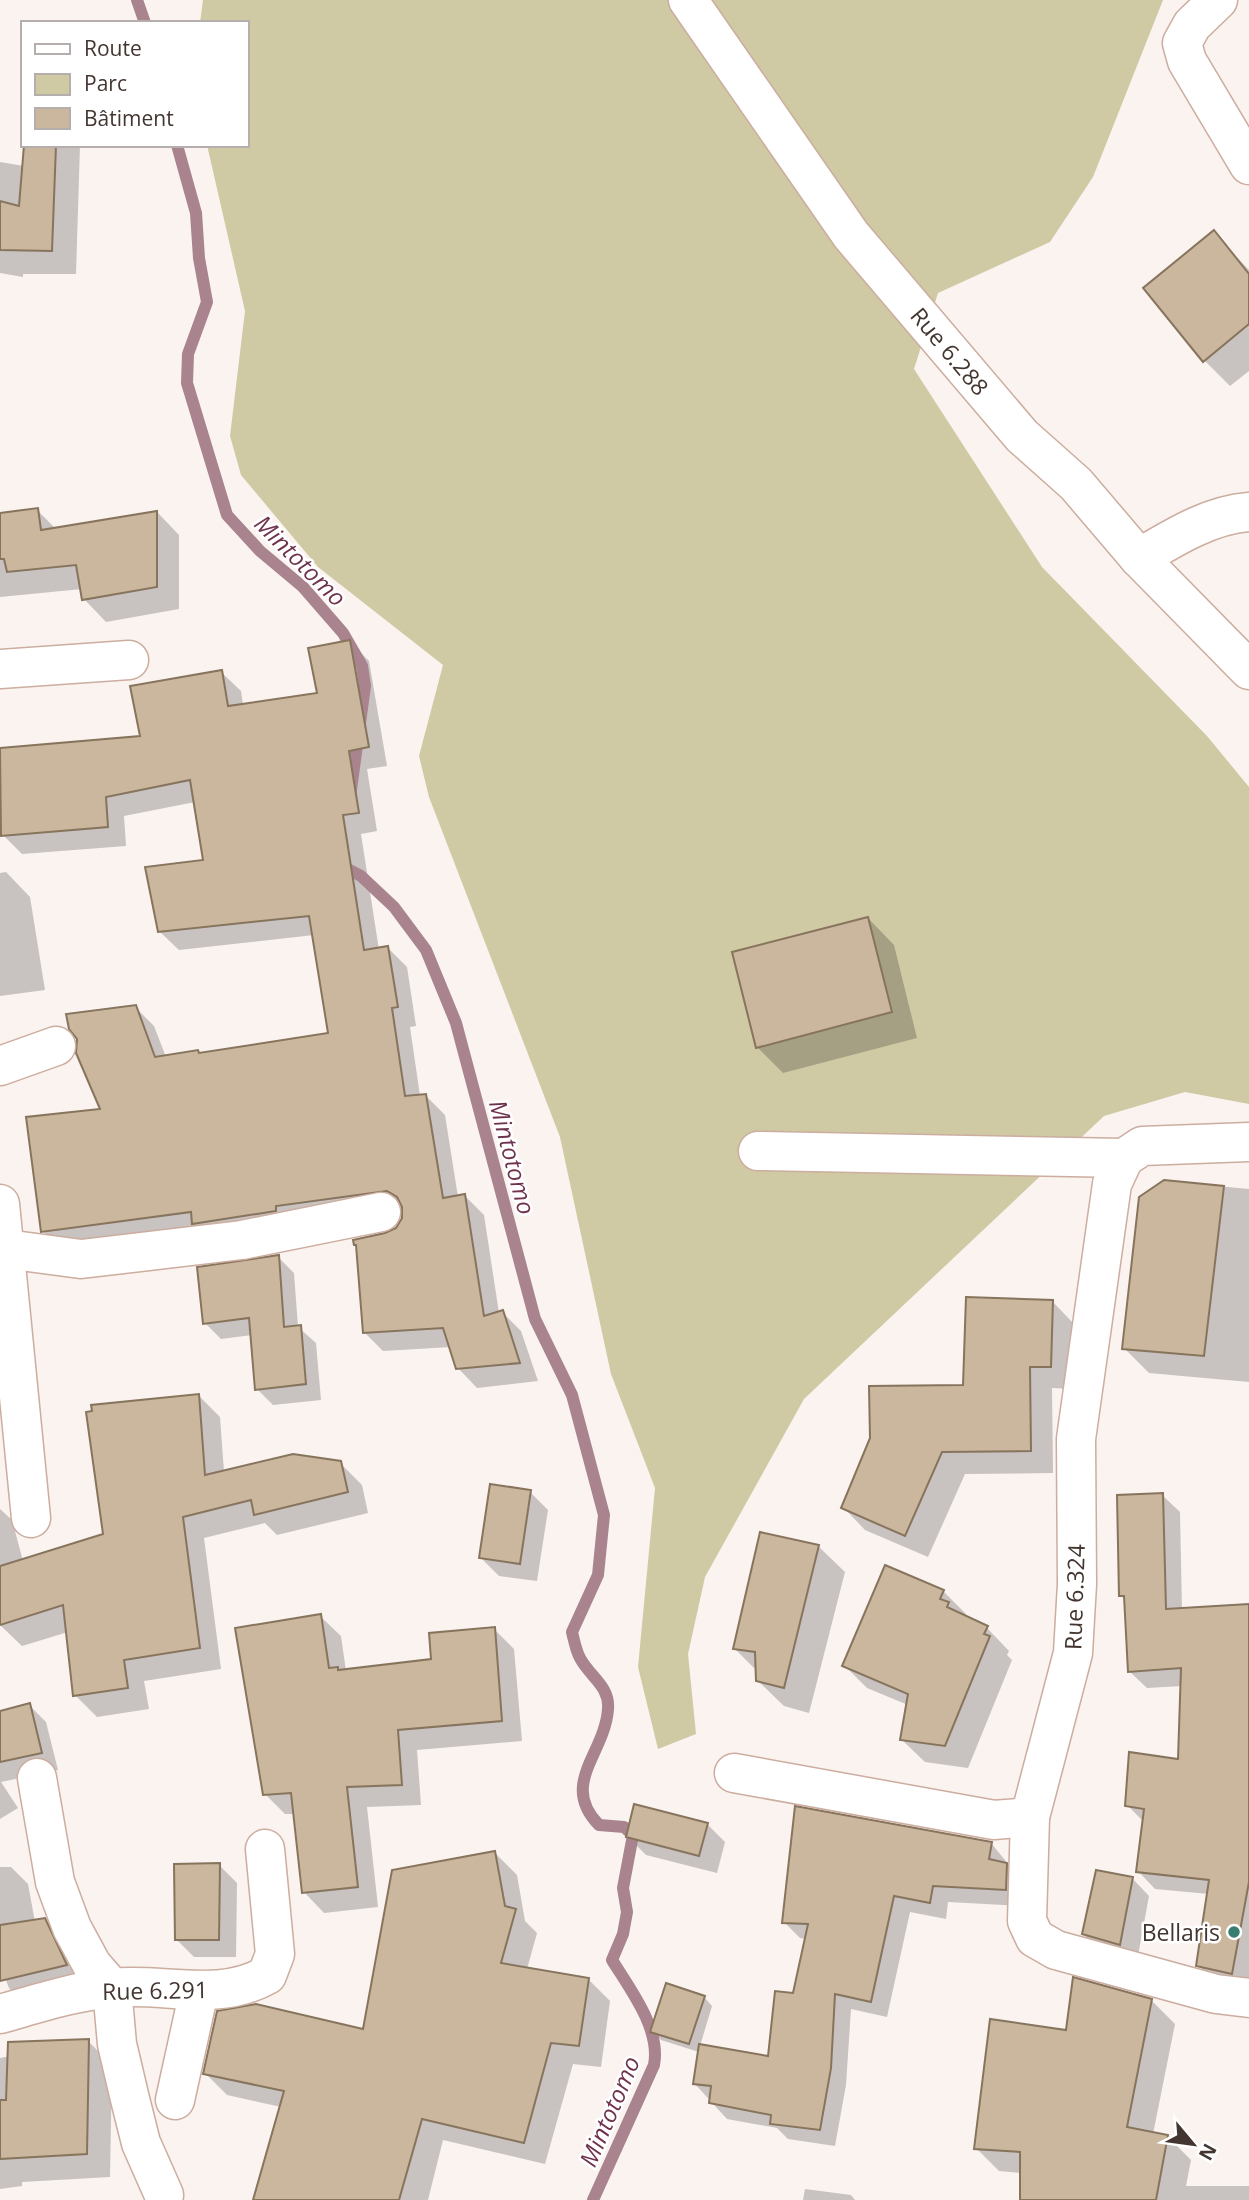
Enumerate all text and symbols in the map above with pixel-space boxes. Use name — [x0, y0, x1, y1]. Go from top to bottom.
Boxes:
legend — [21, 21, 248, 147]
text: Route — [84, 34, 142, 62]
text: Parc — [84, 69, 127, 97]
text: Bâtiment — [84, 104, 174, 132]
street label: Rue 6.288 — [904, 300, 996, 402]
water label: Mintotomo — [248, 507, 354, 613]
water label: Mintotomo — [482, 1096, 544, 1218]
street label: Rue 6.324 — [1056, 1544, 1092, 1650]
place label: Bellaris — [1142, 1916, 1220, 1948]
marker: Bellaris — [1226, 1924, 1242, 1940]
street label: Rue 6.291 — [102, 1973, 208, 2007]
water label: Mintotomo — [571, 2051, 647, 2171]
north arrow — [1158, 2109, 1228, 2179]
text: N — [1193, 2139, 1223, 2165]

